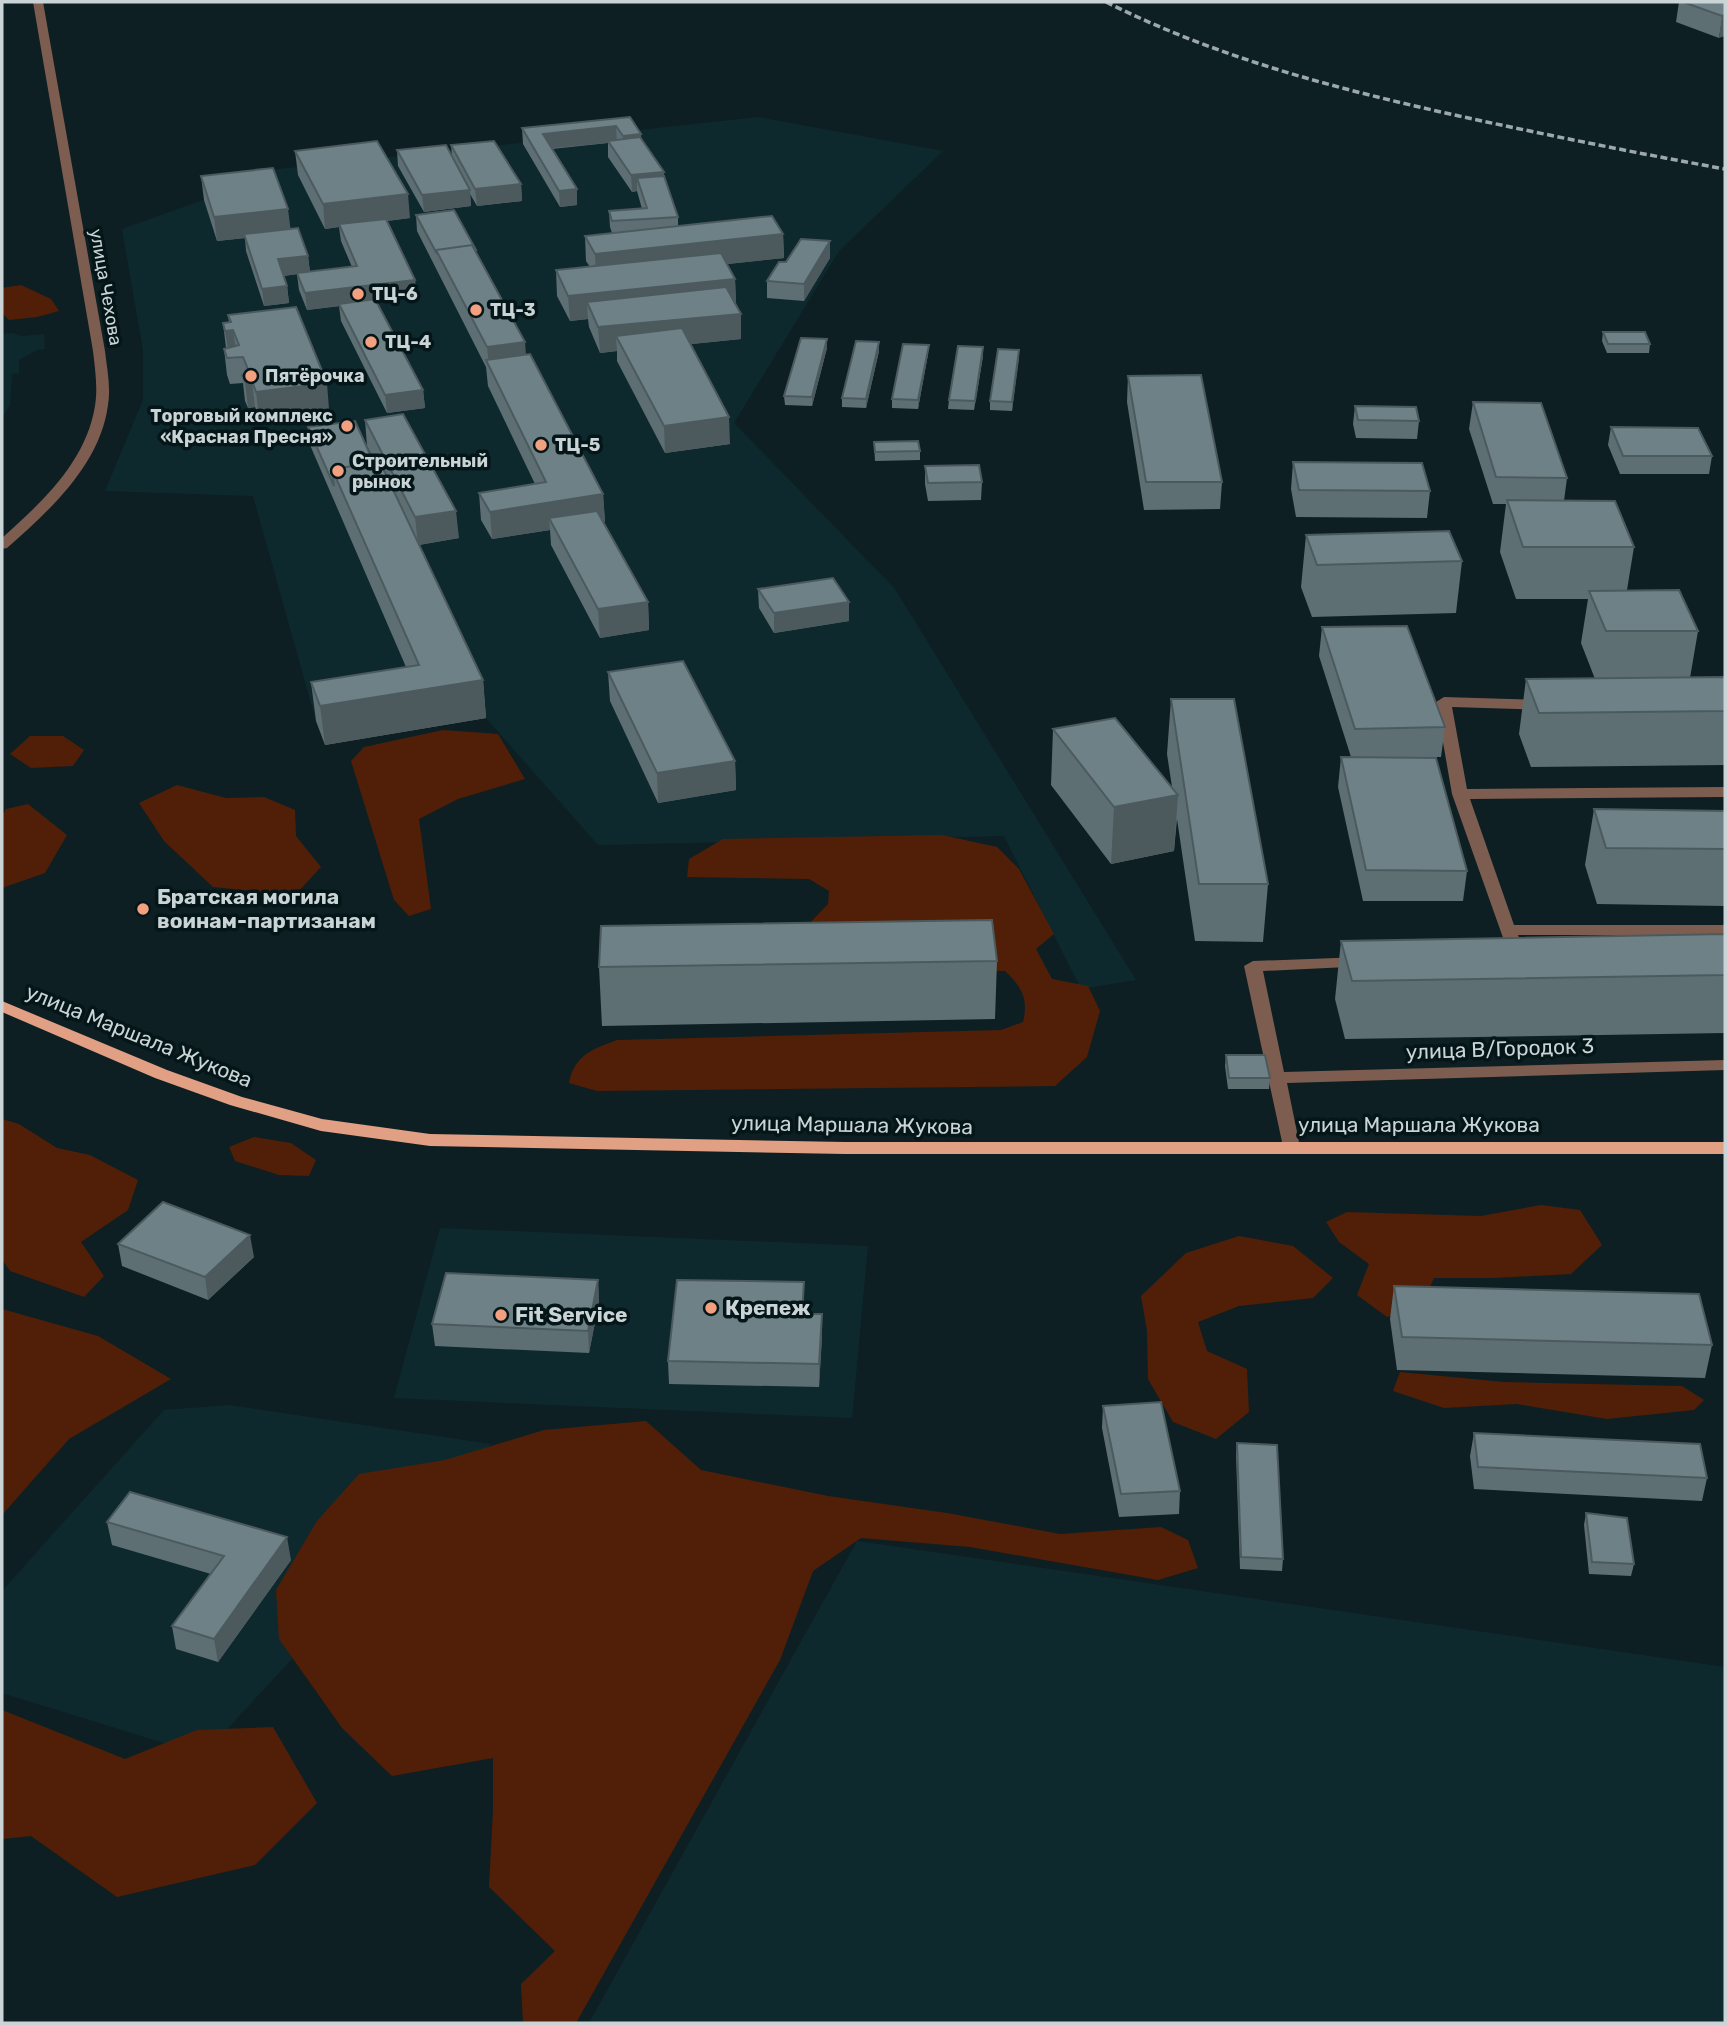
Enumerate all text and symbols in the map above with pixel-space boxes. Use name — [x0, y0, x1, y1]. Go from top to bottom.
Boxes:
street label: улица Чехова — [85, 227, 127, 347]
place label: ТЦ-6 — [372, 283, 418, 305]
marker: ТЦ-6 — [350, 286, 366, 302]
place label: ТЦ-3 — [490, 299, 536, 321]
marker: ТЦ-3 — [468, 302, 484, 318]
place label: ТЦ-4 — [385, 331, 431, 353]
marker: ТЦ-4 — [363, 334, 379, 350]
place label: Пятёрочка — [265, 365, 365, 387]
marker: Пятёрочка — [243, 368, 259, 384]
place label: Торговый комплекс «Красная Пресня» — [150, 405, 333, 448]
marker: Торговый комплекс «Красная Пресня» — [339, 418, 355, 434]
place label: ТЦ-5 — [555, 434, 600, 456]
marker: ТЦ-5 — [533, 437, 549, 453]
place label: Строительный рынок — [352, 450, 488, 493]
marker: Строительный рынок — [330, 463, 346, 479]
place label: Братская могила воинам-партизанам — [157, 884, 376, 933]
marker: Братская могила воинам-партизанам — [135, 901, 151, 917]
street label: улица Маршала Жукова — [22, 979, 256, 1092]
street label: улица В/Городок 3 — [1405, 1033, 1595, 1064]
street label: улица Маршала Жукова — [731, 1110, 973, 1139]
street label: улица Маршала Жукова — [1298, 1112, 1540, 1137]
place label: Крепеж — [725, 1295, 810, 1320]
marker: Крепеж — [703, 1300, 719, 1316]
place label: Fit Service — [515, 1302, 628, 1327]
marker: Fit Service — [493, 1307, 509, 1323]

